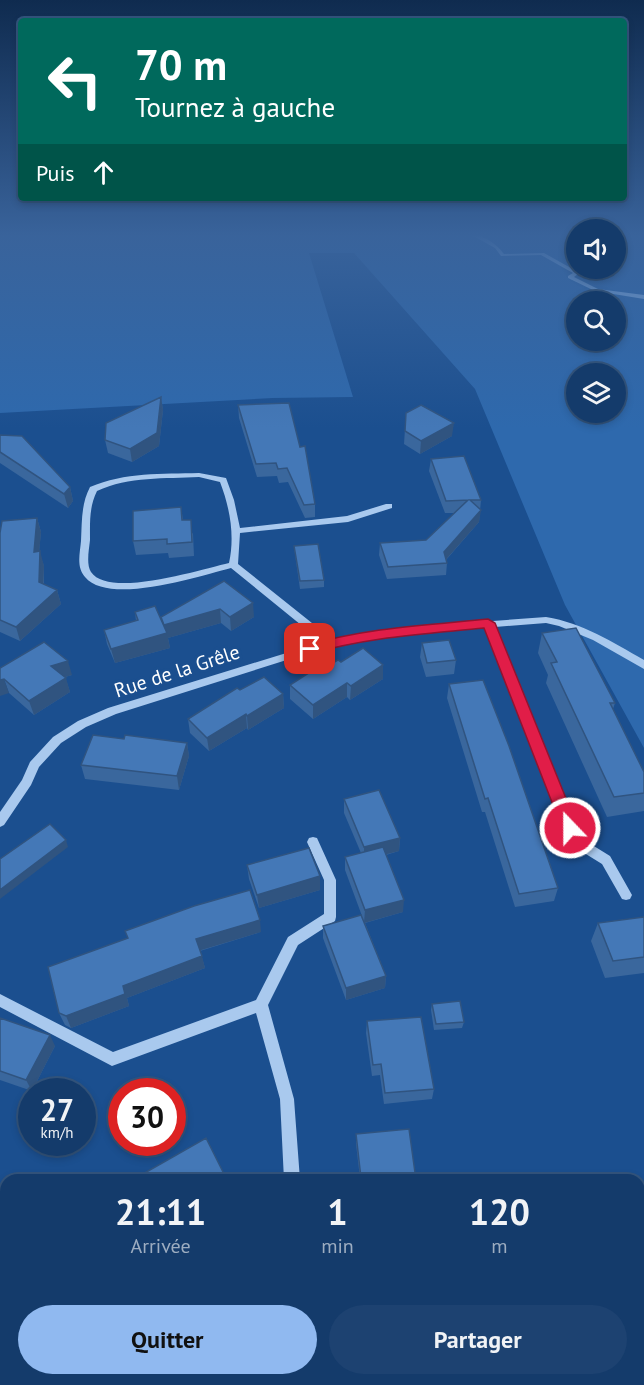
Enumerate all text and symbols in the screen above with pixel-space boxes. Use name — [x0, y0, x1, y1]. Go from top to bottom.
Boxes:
text: 70 m — [135, 37, 227, 92]
icon: left — [36, 42, 114, 120]
text: Tournez à gauche — [135, 90, 335, 124]
icon: ahead — [87, 156, 120, 189]
text: Puis — [36, 159, 75, 187]
map controls — [566, 219, 626, 423]
button: sound — [566, 219, 626, 279]
button: search — [566, 291, 626, 351]
button: layers — [566, 363, 626, 423]
pin — [284, 623, 335, 674]
icon: arrive — [293, 632, 326, 665]
street label: Rue de la Grêle — [111, 638, 243, 704]
position arrow — [538, 796, 602, 860]
speed limit sign: 30 — [108, 1078, 186, 1156]
text: 27 — [40, 1090, 74, 1129]
text: km/h — [41, 1123, 73, 1142]
text: 21:11 — [115, 1188, 206, 1235]
text: 1 — [327, 1188, 348, 1235]
text: 120 — [469, 1188, 530, 1235]
text: Arrivée — [131, 1233, 191, 1259]
text: min — [321, 1233, 354, 1259]
text: m — [491, 1233, 508, 1259]
button: Quitter — [18, 1305, 317, 1374]
button: Partager — [329, 1305, 627, 1374]

